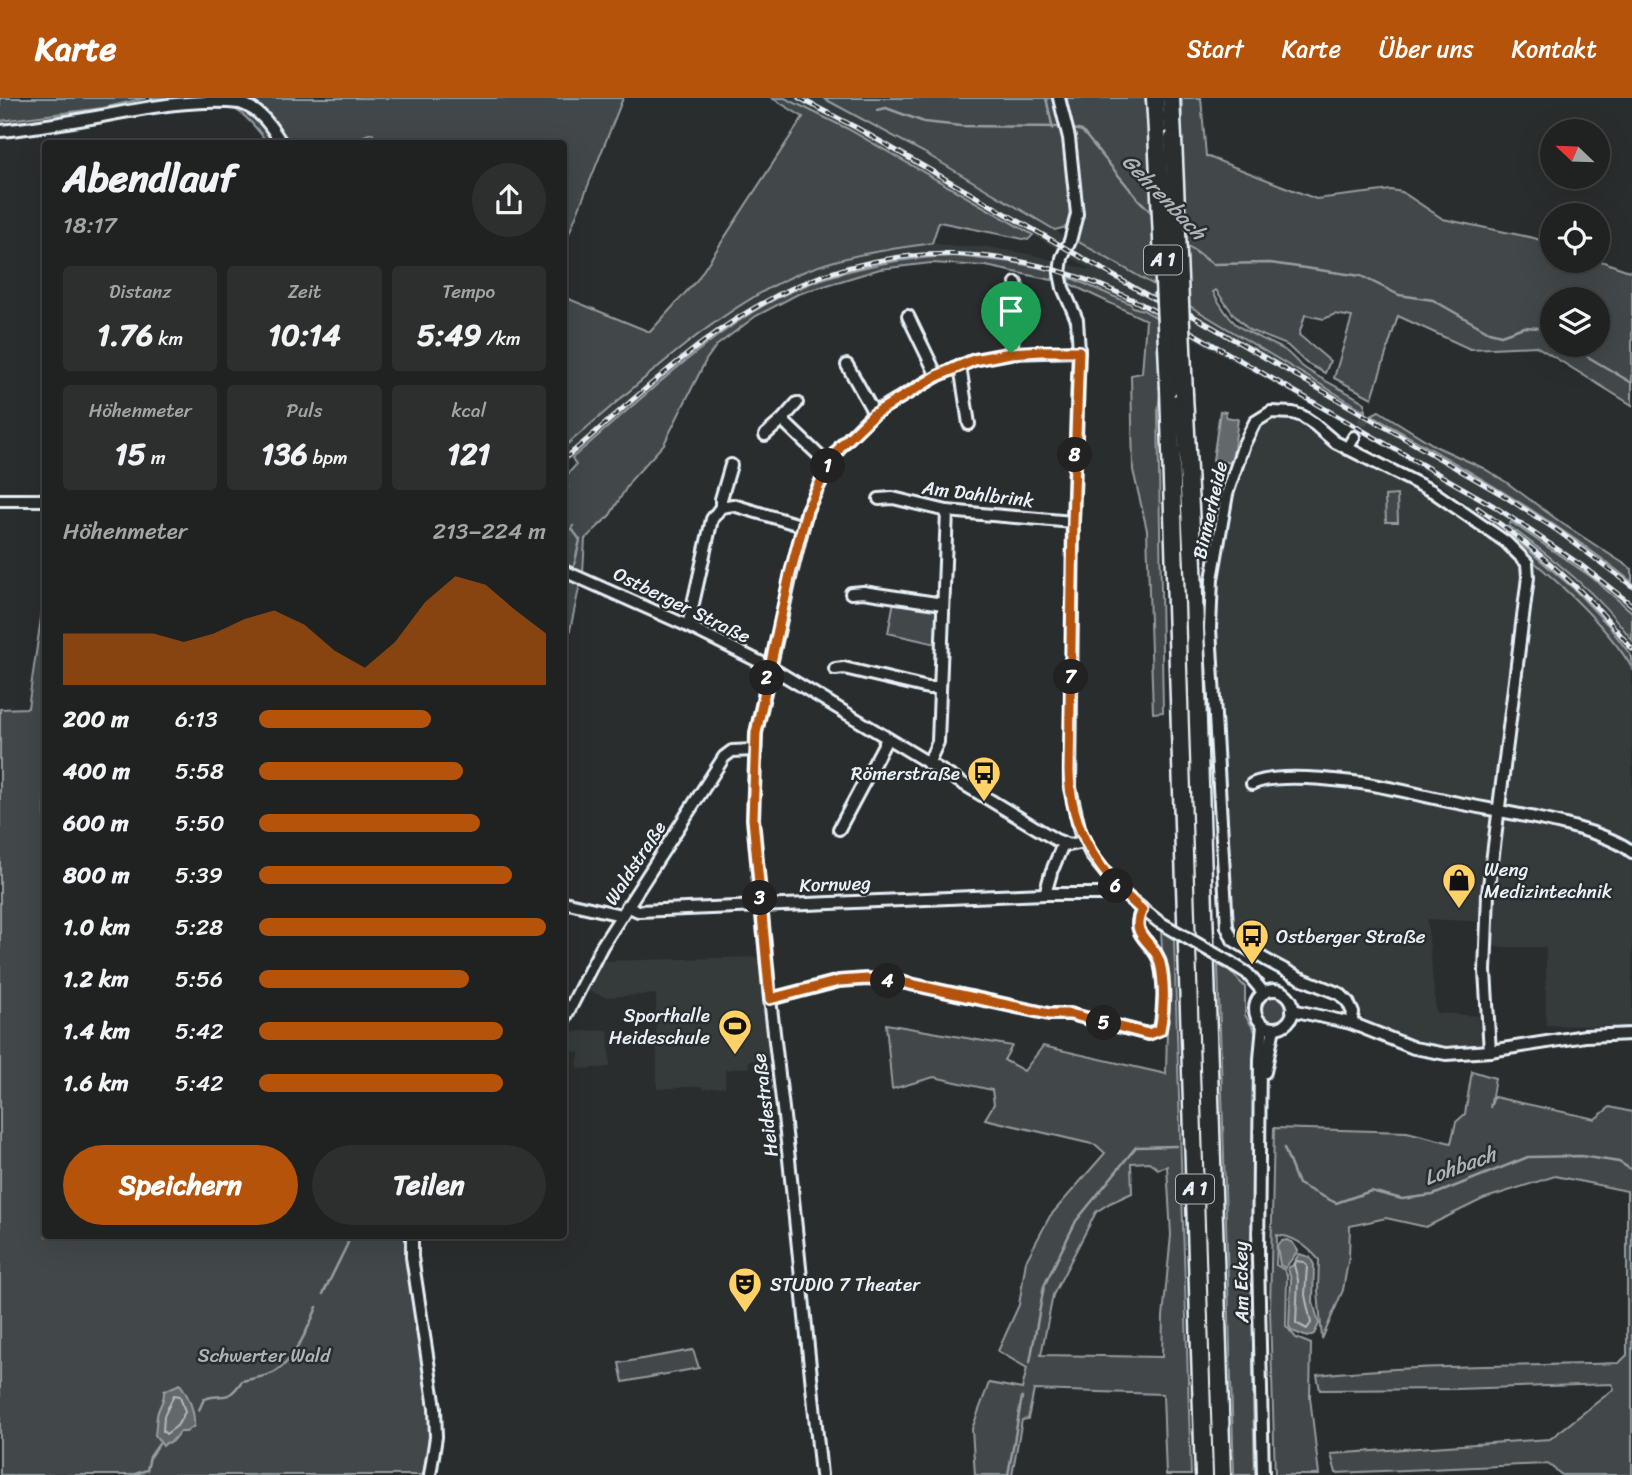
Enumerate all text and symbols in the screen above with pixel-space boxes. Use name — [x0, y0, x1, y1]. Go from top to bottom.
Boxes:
text: Karte — [35, 20, 117, 78]
text: Start — [1187, 28, 1244, 70]
text: Karte — [1282, 28, 1341, 70]
text: Über uns — [1379, 28, 1474, 70]
text: Kontakt — [1512, 28, 1597, 70]
north arrow — [1540, 119, 1610, 189]
map controls — [1540, 119, 1610, 357]
text: Abendlauf — [63, 145, 236, 212]
water label: Gehrenbach — [1112, 145, 1217, 251]
button: share — [472, 163, 546, 237]
button: locate — [1540, 203, 1610, 273]
text: 18:17 — [63, 205, 117, 246]
road number: A 1 — [1144, 246, 1182, 274]
text: Distanz — [109, 275, 171, 308]
text: Zeit — [288, 275, 321, 308]
text: Tempo — [442, 275, 495, 308]
pin — [981, 281, 1041, 353]
button: layers — [1540, 287, 1610, 357]
icon: arrive — [992, 292, 1030, 330]
text: 1.76 — [97, 308, 153, 362]
text: 10:14 — [268, 308, 341, 362]
text: 5:49 — [417, 308, 482, 362]
text: km — [153, 322, 183, 355]
text: /km — [482, 322, 521, 355]
text: Höhenmeter — [89, 394, 192, 427]
text: Puls — [287, 394, 322, 427]
text: kcal — [452, 394, 486, 427]
text: 15 — [115, 427, 146, 481]
text: 136 — [261, 427, 308, 481]
text: 121 — [447, 427, 490, 481]
pin: 8 — [1058, 438, 1092, 472]
text: 8 — [1069, 438, 1080, 471]
text: m — [146, 441, 166, 474]
text: bpm — [308, 441, 348, 474]
pin: 1 — [810, 448, 846, 484]
text: 1 — [823, 449, 832, 482]
street label: Binnerheide — [1183, 458, 1237, 562]
street label: Am Dahlbrink — [919, 471, 1037, 517]
text: Höhenmeter — [63, 511, 187, 552]
text: 213–224 m — [433, 511, 546, 552]
street label: Ostberger Straße — [608, 557, 757, 653]
pin: 2 — [750, 660, 784, 696]
pin: 7 — [1054, 660, 1088, 694]
text: 7 — [1065, 660, 1076, 693]
text: 2 — [761, 661, 772, 694]
text: 200 m — [63, 699, 129, 740]
text: 6:13 — [175, 699, 218, 740]
text: 400 m — [63, 751, 130, 792]
text: 5:58 — [175, 751, 224, 792]
bus stop icon: Römerstraße — [965, 754, 1003, 803]
place label: Römerstraße — [851, 757, 960, 790]
text: 600 m — [63, 803, 129, 844]
text: 5:50 — [175, 803, 225, 844]
street label: Waldstraße — [595, 814, 675, 912]
place label: Weng Medizintechnik — [1484, 853, 1612, 908]
text: 800 m — [63, 855, 130, 896]
text: 5:39 — [175, 855, 223, 896]
shop icon: Weng Medizintechnik — [1440, 861, 1478, 910]
street label: Kornweg — [799, 866, 872, 902]
pin: 6 — [1098, 868, 1134, 904]
text: 6 — [1110, 869, 1121, 902]
pin: 3 — [742, 880, 778, 916]
text: 3 — [754, 881, 765, 914]
text: 1.0 km — [63, 907, 130, 948]
text: 5:28 — [175, 907, 223, 948]
bus stop icon: Ostberger Straße — [1233, 917, 1271, 966]
place label: Ostberger Straße — [1276, 920, 1426, 953]
text: 1.2 km — [63, 959, 129, 1000]
text: 5:56 — [175, 959, 223, 1000]
pin: 4 — [870, 964, 906, 998]
text: 4 — [882, 964, 893, 997]
place label: Sporthalle Heideschule — [609, 999, 710, 1054]
pin: 5 — [1086, 1006, 1122, 1040]
text: 5 — [1098, 1006, 1109, 1039]
sports icon: Sporthalle Heideschule — [716, 1007, 754, 1056]
text: 1.4 km — [63, 1011, 130, 1052]
text: 5:42 — [175, 1011, 224, 1052]
street label: Heidestraße — [742, 1051, 788, 1159]
text: 1.6 km — [63, 1063, 129, 1104]
text: 5:42 — [175, 1063, 224, 1104]
water label: Lohbach — [1418, 1135, 1503, 1197]
button: Speichern — [63, 1145, 298, 1225]
button: Teilen — [312, 1145, 546, 1225]
road number: A 1 — [1176, 1174, 1214, 1204]
street label: Am Eckey — [1224, 1241, 1258, 1324]
theatre icon: STUDIO 7 Theater — [726, 1265, 764, 1314]
place label: STUDIO 7 Theater — [770, 1268, 921, 1301]
park label: Schwerter Wald — [198, 1339, 331, 1372]

